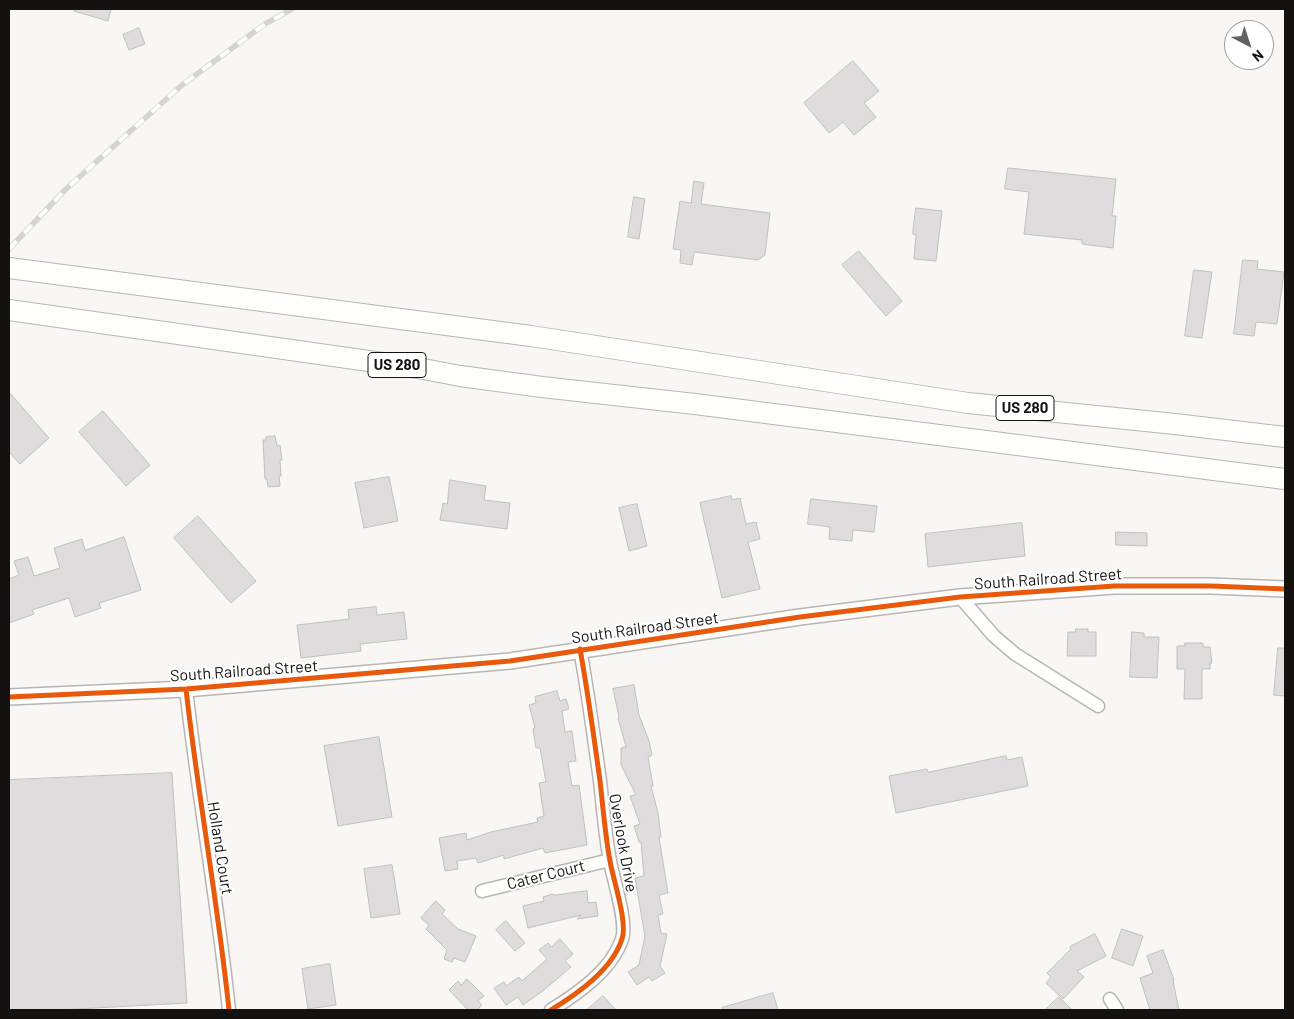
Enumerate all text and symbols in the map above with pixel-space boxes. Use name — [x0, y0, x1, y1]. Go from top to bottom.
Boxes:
north arrow — [1224, 20, 1274, 70]
text: N — [1249, 47, 1267, 66]
road number: US 280 — [368, 352, 426, 378]
road number: US 280 — [996, 396, 1054, 420]
street label: South Railroad Street — [973, 564, 1123, 594]
street label: South Railroad Street — [570, 608, 720, 648]
street label: South Railroad Street — [169, 656, 319, 686]
street label: Overlook Drive — [605, 792, 641, 894]
street label: Holland Court — [203, 800, 237, 896]
street label: Cater Court — [505, 856, 587, 894]

